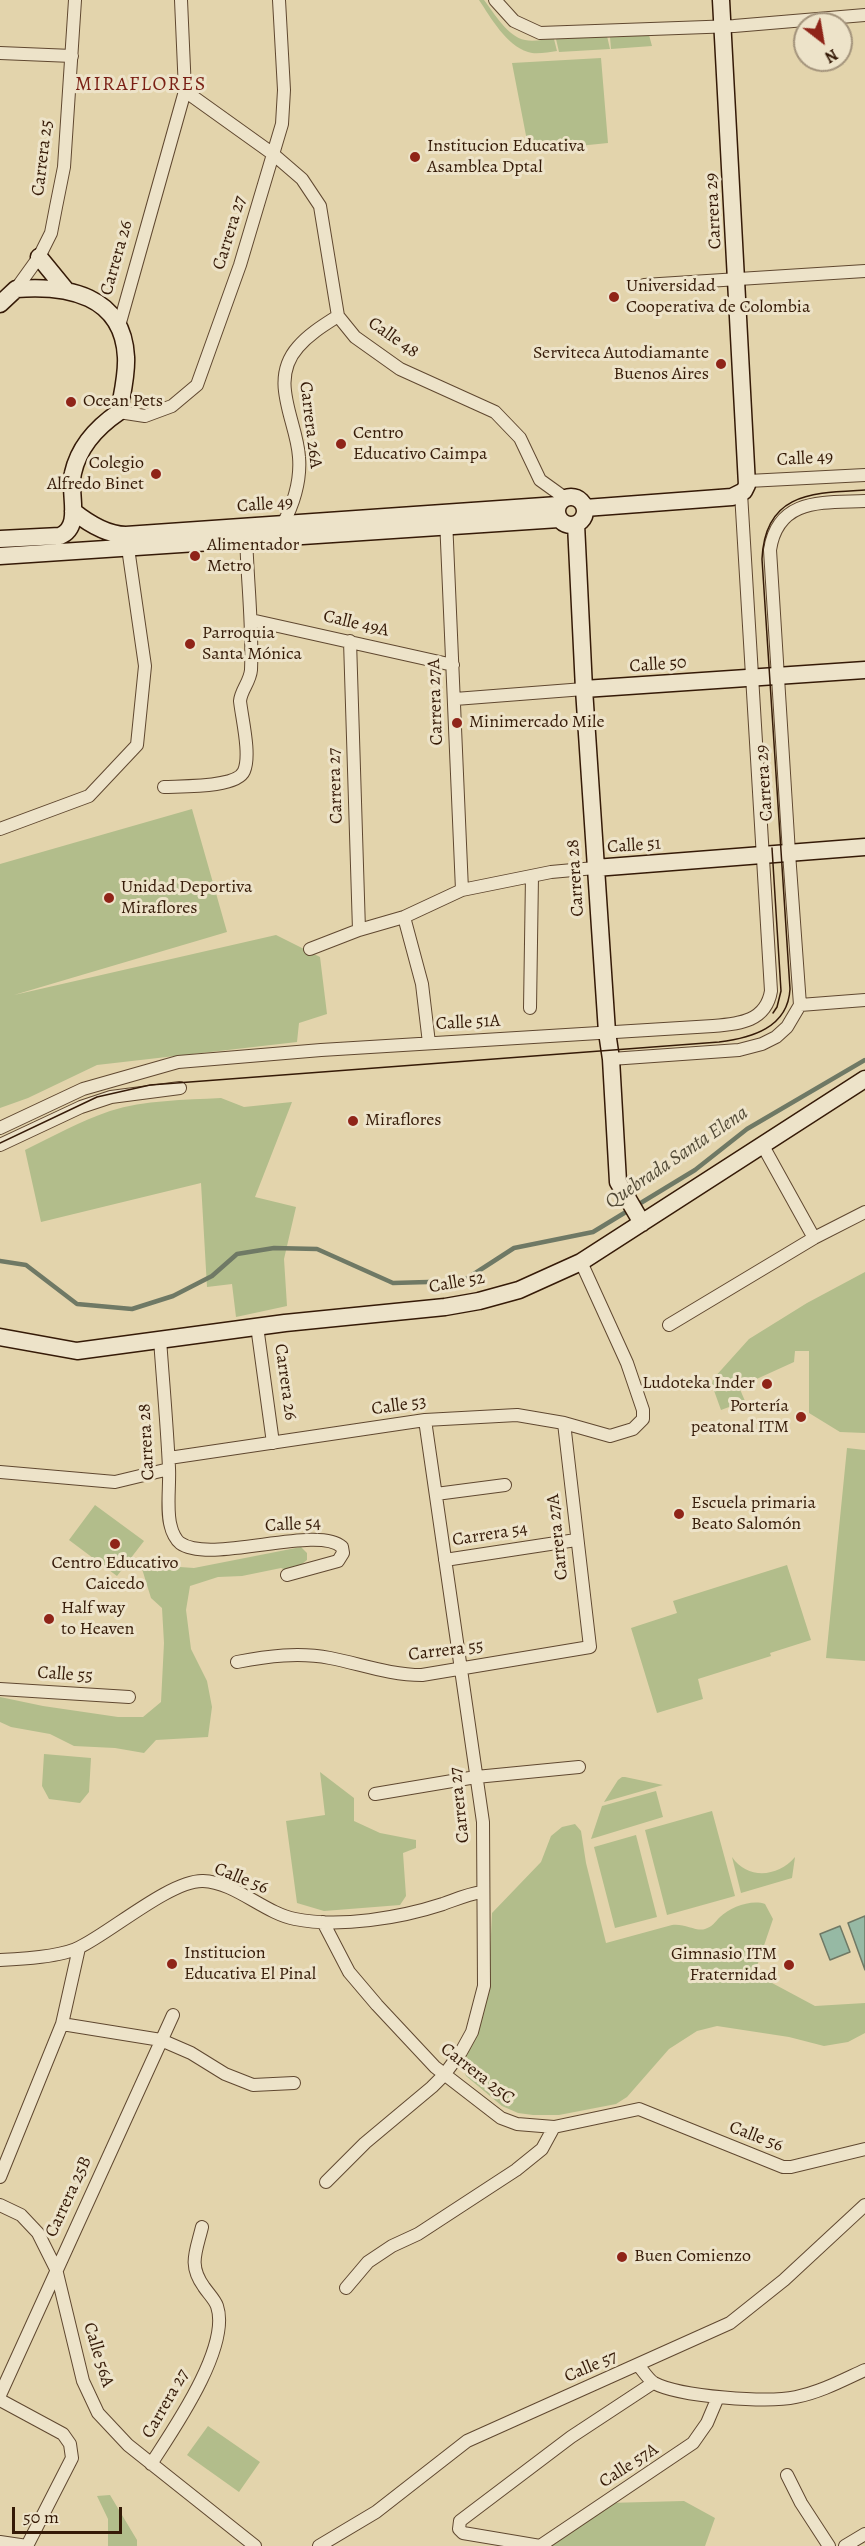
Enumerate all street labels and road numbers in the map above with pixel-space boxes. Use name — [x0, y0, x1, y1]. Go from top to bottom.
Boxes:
street label: Carrera 25 — [28, 119, 58, 197]
street label: Carrera 29 — [701, 172, 727, 250]
street label: Carrera 27 — [209, 193, 251, 273]
street label: Carrera 26 — [96, 218, 138, 298]
street label: Calle 48 — [363, 313, 423, 363]
street label: Carrera 26A — [294, 380, 326, 470]
street label: Calle 49 — [776, 447, 834, 471]
street label: Calle 49 — [236, 492, 294, 518]
street label: Calle 49A — [321, 606, 391, 642]
street label: Calle 50 — [629, 652, 687, 678]
street label: Carrera 27A — [424, 658, 448, 746]
street label: Carrera 29 — [752, 744, 778, 822]
street label: Carrera 27 — [324, 748, 348, 824]
street label: Calle 51 — [606, 833, 662, 859]
street label: Carrera 28 — [563, 839, 589, 917]
street label: Calle 51A — [435, 1011, 501, 1035]
street label: Calle 52 — [427, 1267, 487, 1299]
street label: Carrera 26 — [269, 1342, 301, 1422]
street label: Calle 53 — [370, 1391, 428, 1421]
street label: Carrera 28 — [134, 1403, 160, 1481]
street label: Carrera 27A — [543, 1493, 573, 1581]
street label: Calle 54 — [264, 1513, 322, 1537]
street label: Carrera 54 — [451, 1518, 529, 1552]
street label: Carrera 55 — [407, 1636, 485, 1666]
street label: Calle 55 — [37, 1662, 93, 1688]
street label: Carrera 27 — [445, 1766, 475, 1844]
street label: Calle 56 — [211, 1858, 271, 1900]
street label: Carrera 25C — [436, 2039, 518, 2109]
street label: Calle 56 — [726, 2117, 786, 2157]
street label: Carrera 25B — [41, 2153, 97, 2241]
street label: Calle 56A — [78, 2320, 118, 2390]
street label: Calle 57 — [561, 2346, 621, 2388]
street label: Carrera 27 — [138, 2366, 194, 2442]
street label: Calle 57A — [595, 2439, 663, 2493]

